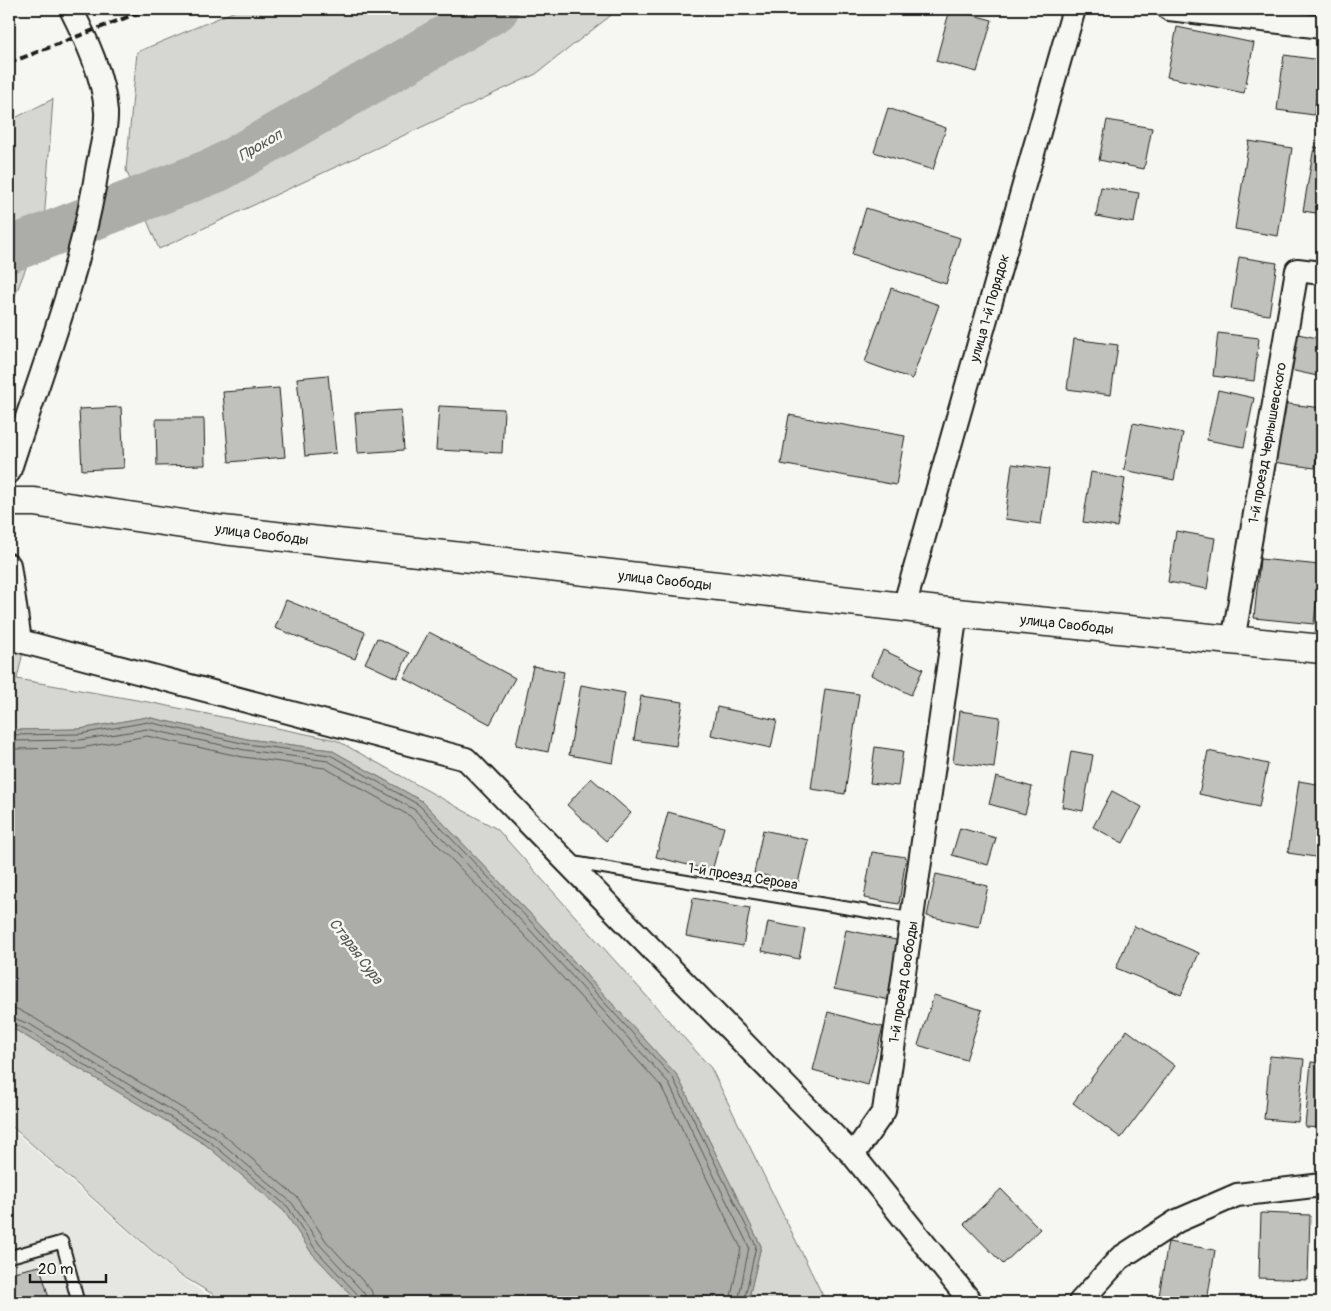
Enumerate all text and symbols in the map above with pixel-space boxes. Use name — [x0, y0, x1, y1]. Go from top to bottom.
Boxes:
water label: Прокоп — [235, 125, 287, 166]
street label: улица 1-й Порядок — [966, 252, 1013, 365]
street label: 1-й проезд Чернышевского — [1245, 361, 1290, 525]
street label: улица Свободы — [213, 520, 310, 549]
street label: улица Свободы — [616, 567, 713, 594]
street label: улица Свободы — [1018, 611, 1115, 638]
street label: 1-й проезд Серова — [687, 859, 799, 894]
water label: Старая Сура — [325, 915, 387, 989]
street label: 1-й проезд Свободы — [885, 920, 922, 1044]
scale bar — [30, 1251, 106, 1283]
text: 20 m — [38, 1260, 73, 1279]

